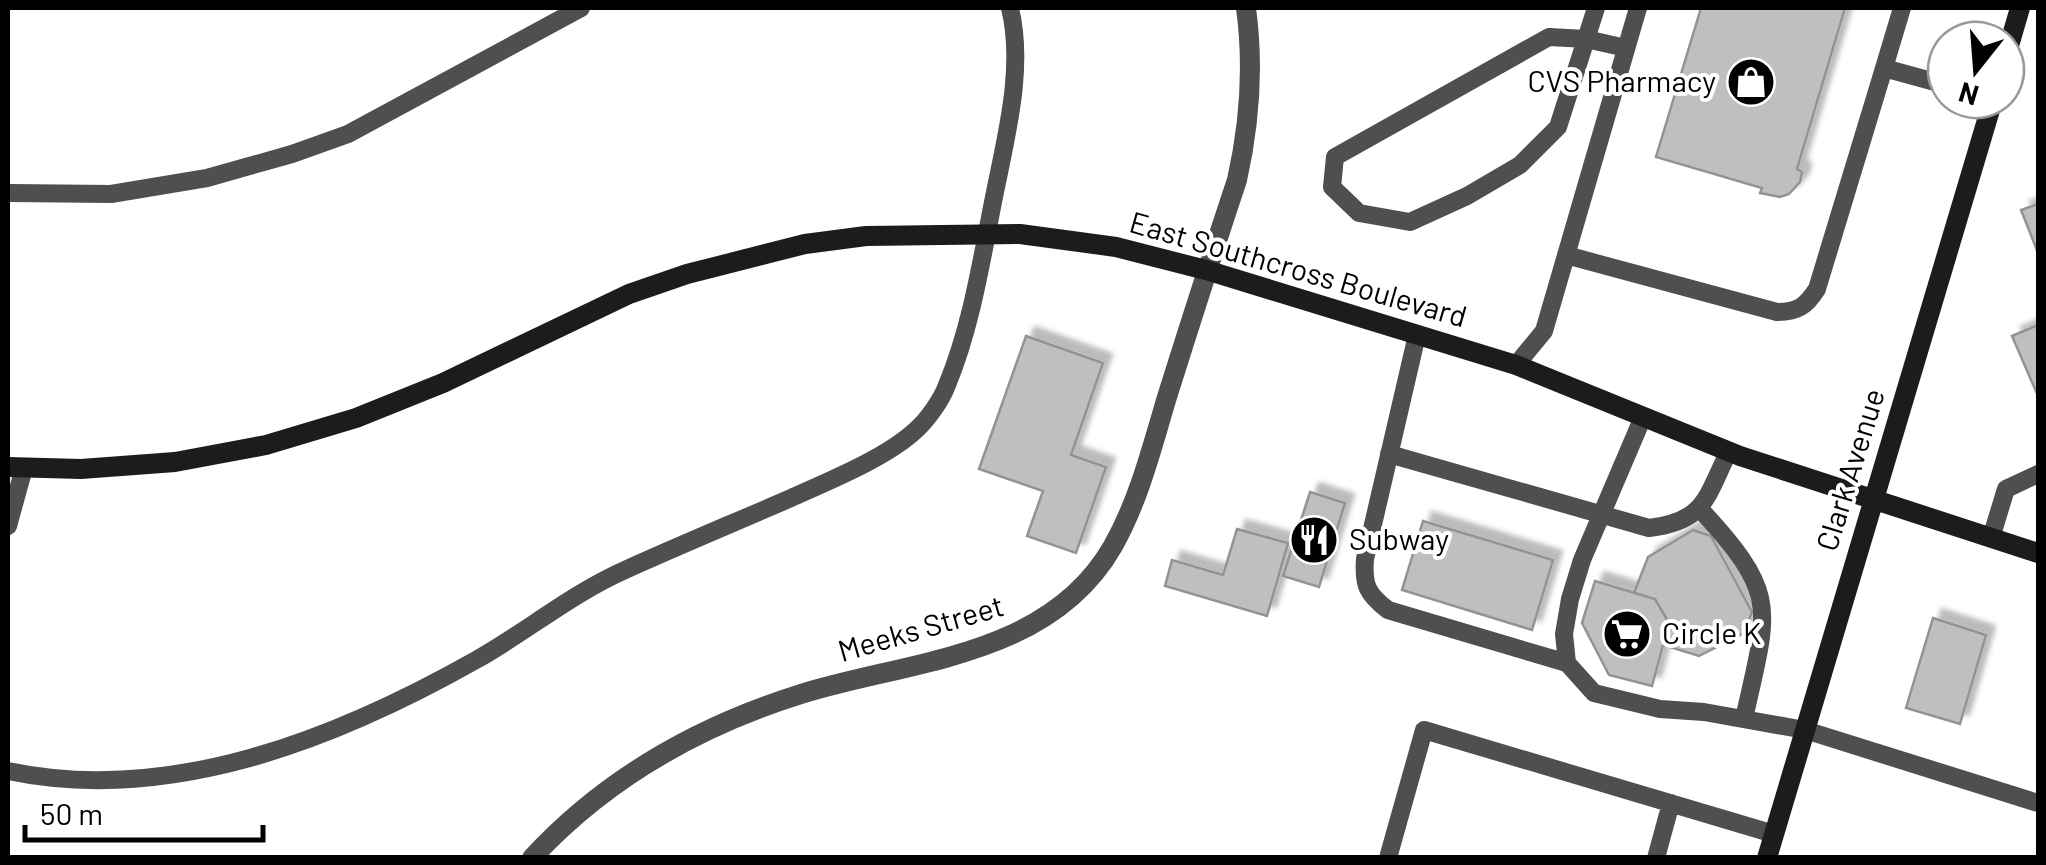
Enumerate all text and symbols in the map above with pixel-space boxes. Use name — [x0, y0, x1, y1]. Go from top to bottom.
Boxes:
north arrow — [1926, 20, 2026, 120]
shop icon: CVS Pharmacy — [1725, 56, 1777, 108]
place label: CVS Pharmacy — [1527, 62, 1716, 98]
text: N — [1955, 76, 1982, 114]
street label: East Southcross Boulevard — [1126, 203, 1471, 333]
street label: Clark Avenue — [1807, 384, 1891, 555]
restaurant icon: Subway — [1288, 514, 1340, 566]
place label: Subway — [1349, 520, 1449, 556]
street label: Meeks Street — [833, 586, 1007, 668]
supermarket icon: Circle K — [1601, 608, 1653, 660]
place label: Circle K — [1662, 614, 1761, 650]
scale bar — [25, 780, 262, 842]
text: 50 m — [40, 795, 103, 831]

